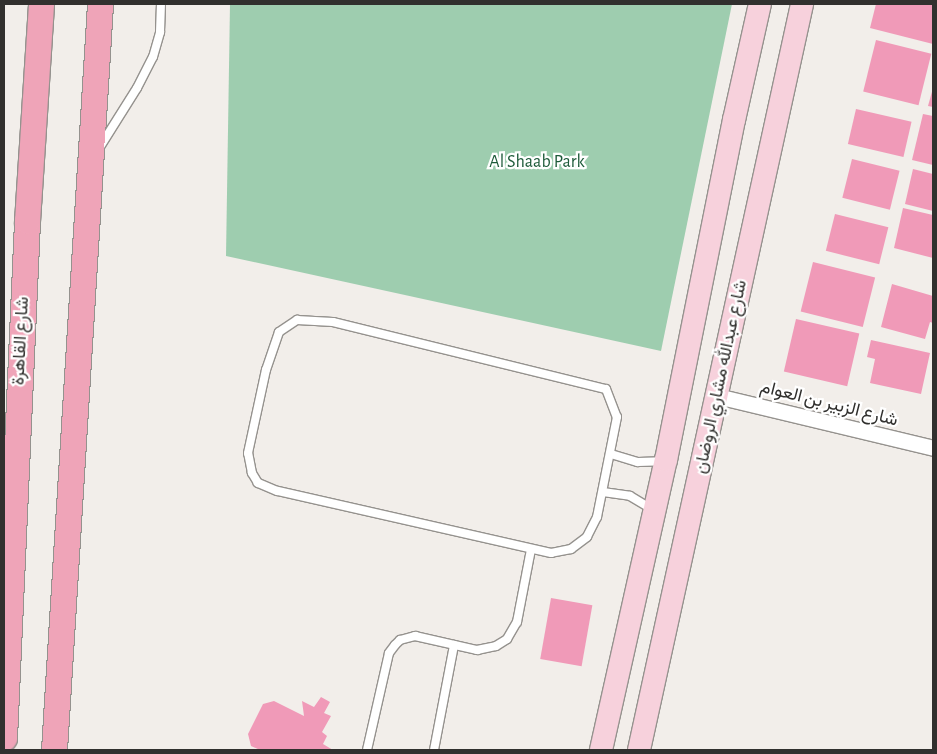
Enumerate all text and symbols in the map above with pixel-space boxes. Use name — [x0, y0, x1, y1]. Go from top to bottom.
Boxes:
park label: Al Shaab Park — [489, 151, 585, 173]
street label: شارع عبدالله مشاري الروضان — [690, 278, 752, 476]
street label: شارع القاهرة — [8, 296, 34, 386]
street label: شارع الزبير بن العوام — [758, 376, 900, 432]

